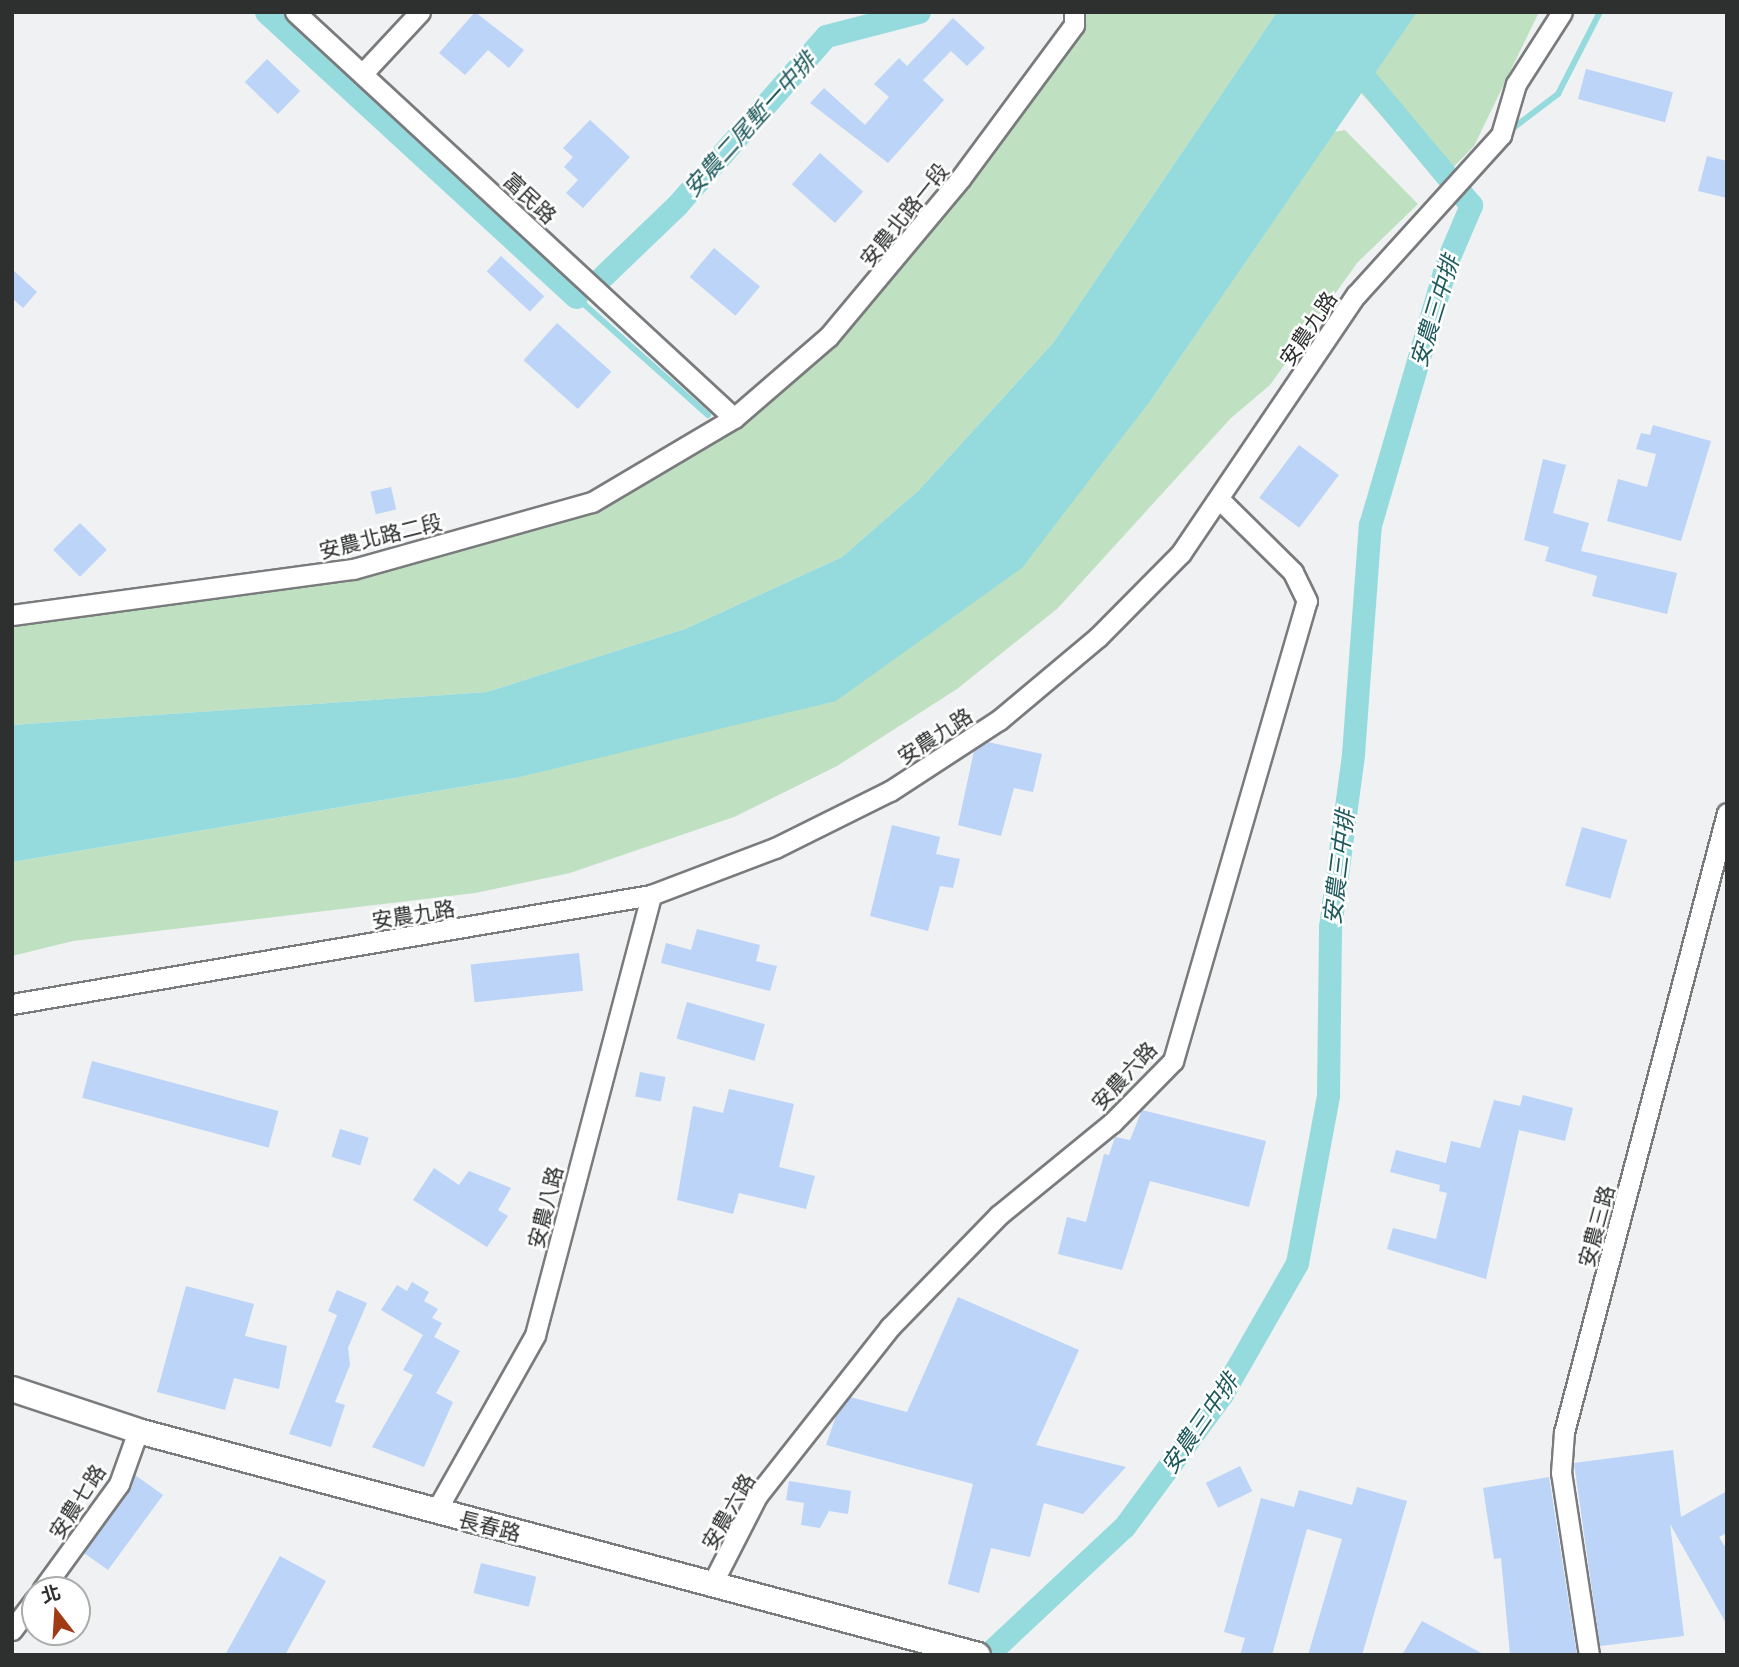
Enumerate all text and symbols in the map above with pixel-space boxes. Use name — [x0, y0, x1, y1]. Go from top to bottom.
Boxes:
water label: 安農二尾塹一中排 — [677, 46, 821, 202]
street label: 安農北路一段 — [854, 157, 952, 271]
street label: 富民路 — [499, 166, 563, 228]
water label: 安農三中排 — [1404, 252, 1464, 370]
street label: 安農九路 — [1273, 286, 1341, 370]
street label: 安農北路二段 — [316, 508, 444, 562]
street label: 安農九路 — [892, 702, 976, 768]
water label: 安農三中排 — [1317, 808, 1359, 926]
street label: 安農九路 — [370, 894, 456, 932]
street label: 安農六路 — [1085, 1036, 1161, 1114]
street label: 安農八路 — [522, 1163, 566, 1251]
street label: 安農三路 — [1572, 1182, 1618, 1270]
water label: 安農三中排 — [1155, 1368, 1243, 1478]
street label: 安農七路 — [43, 1459, 109, 1543]
street label: 安農六路 — [695, 1468, 759, 1554]
street label: 長春路 — [456, 1505, 524, 1545]
north arrow — [21, 1576, 91, 1646]
text: 北 — [38, 1578, 63, 1608]

